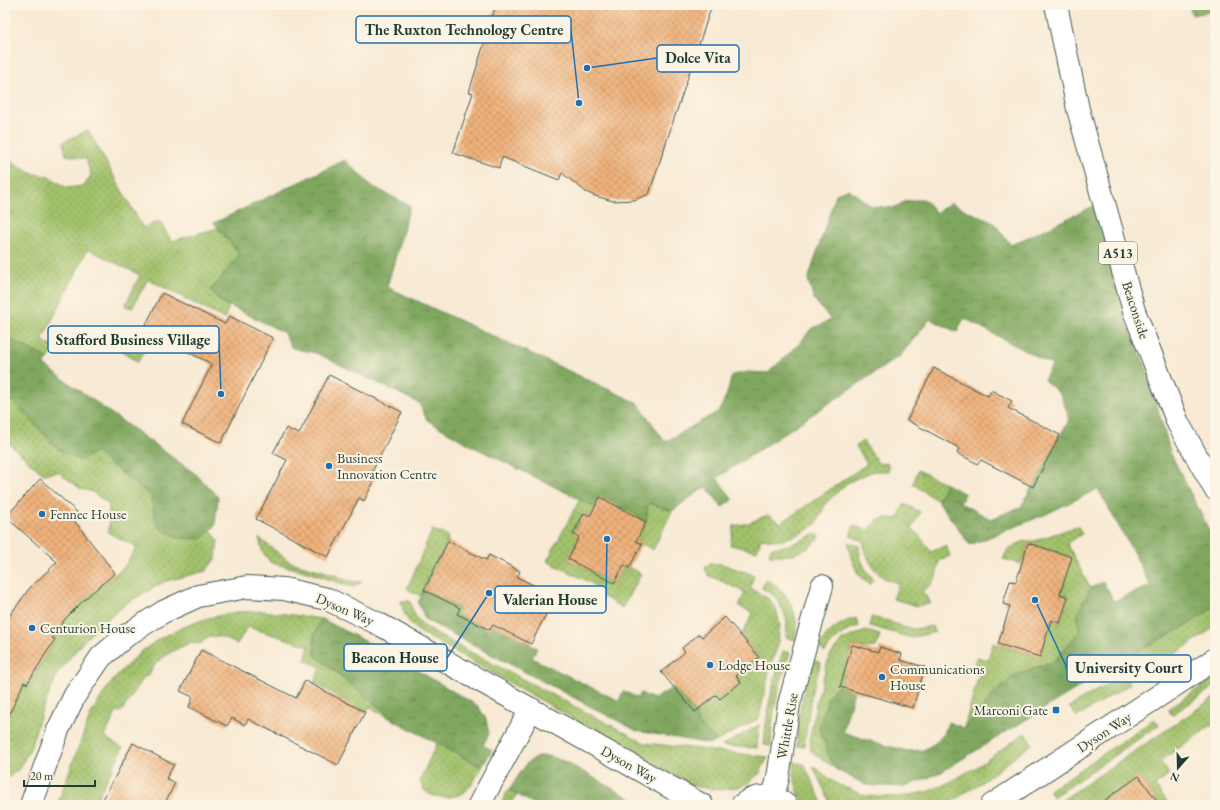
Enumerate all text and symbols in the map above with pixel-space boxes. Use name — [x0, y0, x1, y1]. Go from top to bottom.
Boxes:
callout: The Ruxton Technology Centre — [356, 16, 571, 43]
text: The Ruxton Technology Centre — [364, 20, 564, 39]
callout: Dolce Vita — [657, 45, 739, 72]
text: Dolce Vita — [665, 48, 731, 67]
road number: A513 — [1099, 242, 1137, 264]
street label: Beaconside — [1118, 279, 1154, 342]
callout: Stafford Business Village — [48, 326, 219, 353]
text: Stafford Business Village — [56, 330, 210, 349]
place label: Business Innovation Centre — [337, 449, 438, 483]
marker: Business Innovation Centre — [324, 461, 334, 471]
place label: Fennec House — [50, 505, 127, 523]
marker: Fennec House — [37, 509, 47, 519]
callout: Valerian House — [495, 586, 606, 613]
street label: Dyson Way — [313, 589, 378, 630]
text: Valerian House — [503, 590, 597, 609]
place label: Centurion House — [40, 619, 136, 637]
marker: Centurion House — [27, 623, 37, 633]
callout: Beacon House — [344, 644, 447, 671]
text: Beacon House — [351, 648, 439, 667]
callout: University Court — [1067, 655, 1191, 682]
place label: Lodge House — [718, 656, 791, 674]
text: University Court — [1075, 658, 1183, 677]
marker: Lodge House — [705, 660, 715, 670]
place label: Communications House — [890, 660, 985, 694]
marker: Communications House — [877, 672, 887, 682]
street label: Whittle Rise — [772, 691, 802, 761]
place label: Marconi Gate — [974, 701, 1049, 719]
marker: Marconi Gate — [1051, 705, 1061, 715]
street label: Dyson Way — [1073, 707, 1135, 756]
street label: Dyson Way — [598, 741, 661, 787]
north arrow — [1158, 748, 1198, 788]
scale bar — [24, 762, 95, 788]
text: 20 m — [30, 768, 54, 784]
text: N — [1168, 769, 1181, 785]

